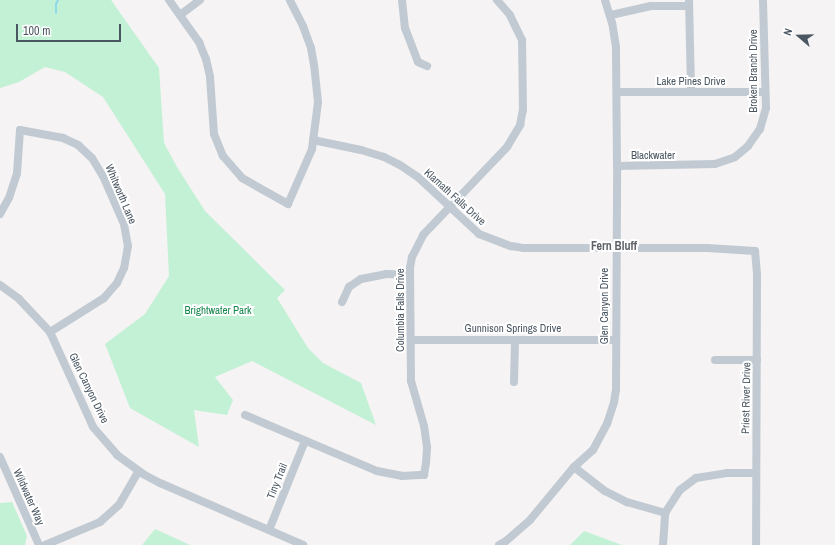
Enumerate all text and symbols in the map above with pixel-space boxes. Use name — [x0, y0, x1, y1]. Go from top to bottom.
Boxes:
scale bar — [18, 16, 123, 42]
north arrow — [779, 16, 819, 56]
text: 100 m — [23, 23, 50, 39]
text: N — [780, 26, 795, 37]
street label: Broken Branch Drive — [746, 29, 760, 113]
street label: Lake Pines Drive — [656, 74, 726, 88]
street label: Blackwater — [631, 148, 675, 162]
street label: Whitworth Lane — [103, 162, 139, 226]
street label: Klamath Falls Drive — [422, 166, 488, 228]
district label: Fern Bluff — [591, 240, 637, 254]
street label: Columbia Falls Drive — [393, 268, 407, 352]
street label: Glen Canyon Drive — [597, 268, 611, 344]
park label: Brightwater Park — [184, 303, 252, 317]
street label: Gunnison Springs Drive — [465, 321, 561, 335]
street label: Glen Canyon Drive — [66, 351, 112, 425]
street label: Priest River Drive — [739, 362, 753, 434]
street label: Tiny Trail — [264, 461, 290, 501]
street label: Wildwater Way — [11, 467, 47, 527]

